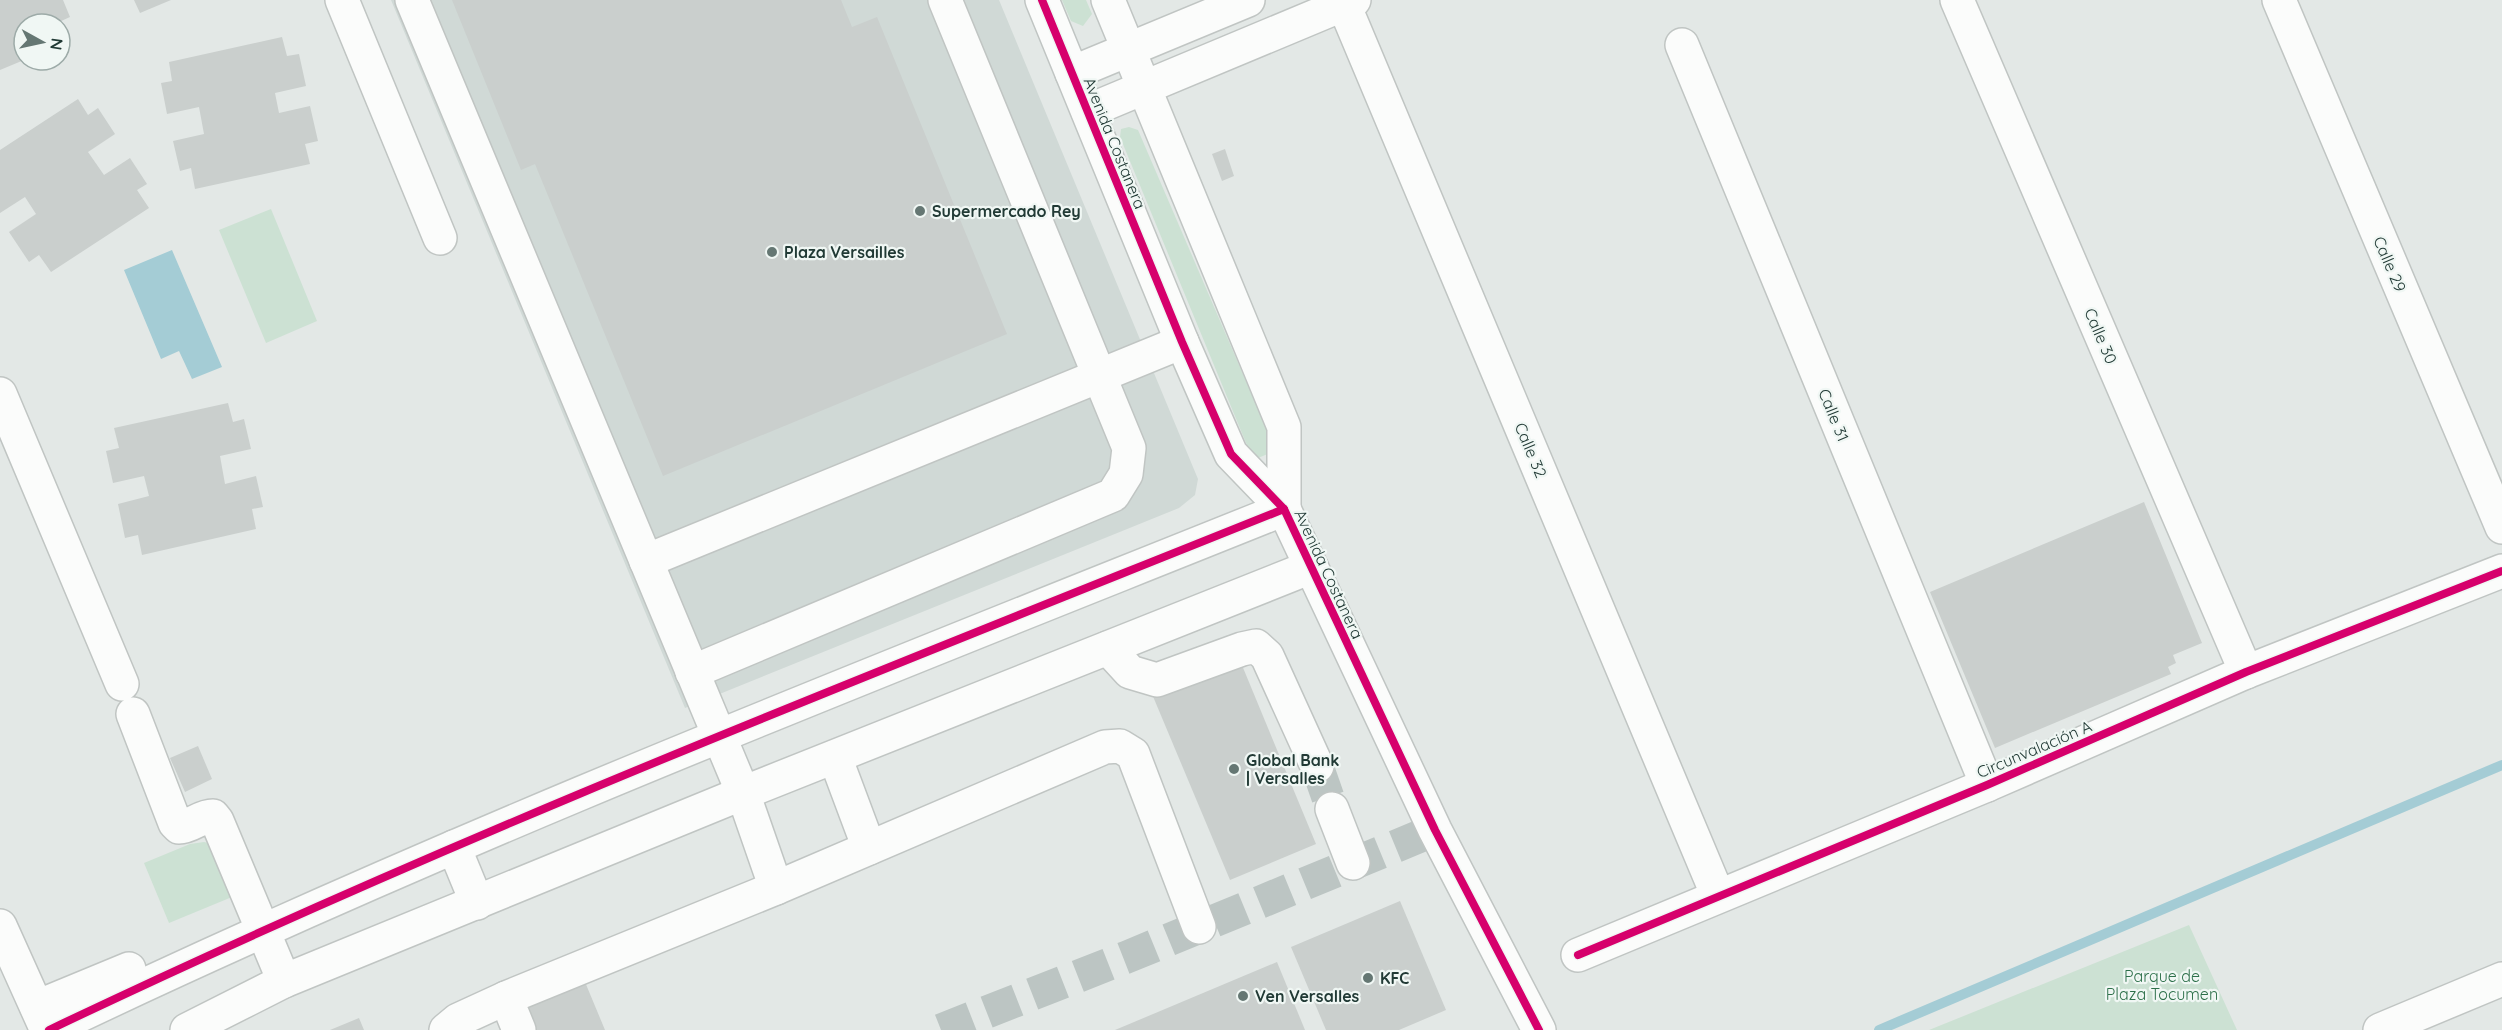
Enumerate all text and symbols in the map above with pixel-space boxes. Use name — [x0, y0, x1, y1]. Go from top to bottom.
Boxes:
north arrow — [12, 12, 72, 72]
text: N — [46, 37, 68, 51]
street label: Avenida Costanera — [1079, 74, 1151, 212]
place label: Supermercado Rey — [932, 201, 1081, 221]
marker: Supermercado Rey — [913, 204, 927, 218]
street label: Calle 29 — [2369, 233, 2411, 295]
place label: Plaza Versailles — [784, 242, 905, 262]
marker: Plaza Versailles — [765, 245, 779, 259]
street label: Calle 30 — [2080, 305, 2122, 367]
street label: Calle 31 — [1814, 386, 1854, 444]
street label: Calle 32 — [1510, 419, 1552, 481]
street label: Avenida Costanera — [1290, 506, 1368, 642]
street label: Circunvalación A — [1973, 716, 2095, 782]
place label: Global Bank | Versalles — [1246, 750, 1339, 788]
marker: Global Bank | Versalles — [1227, 762, 1241, 776]
park label: Parque de Plaza Tocumen — [2106, 966, 2218, 1004]
place label: KFC — [1380, 968, 1409, 988]
marker: KFC — [1361, 971, 1375, 985]
place label: Ven Versalles — [1255, 986, 1360, 1006]
marker: Ven Versalles — [1236, 989, 1250, 1003]

